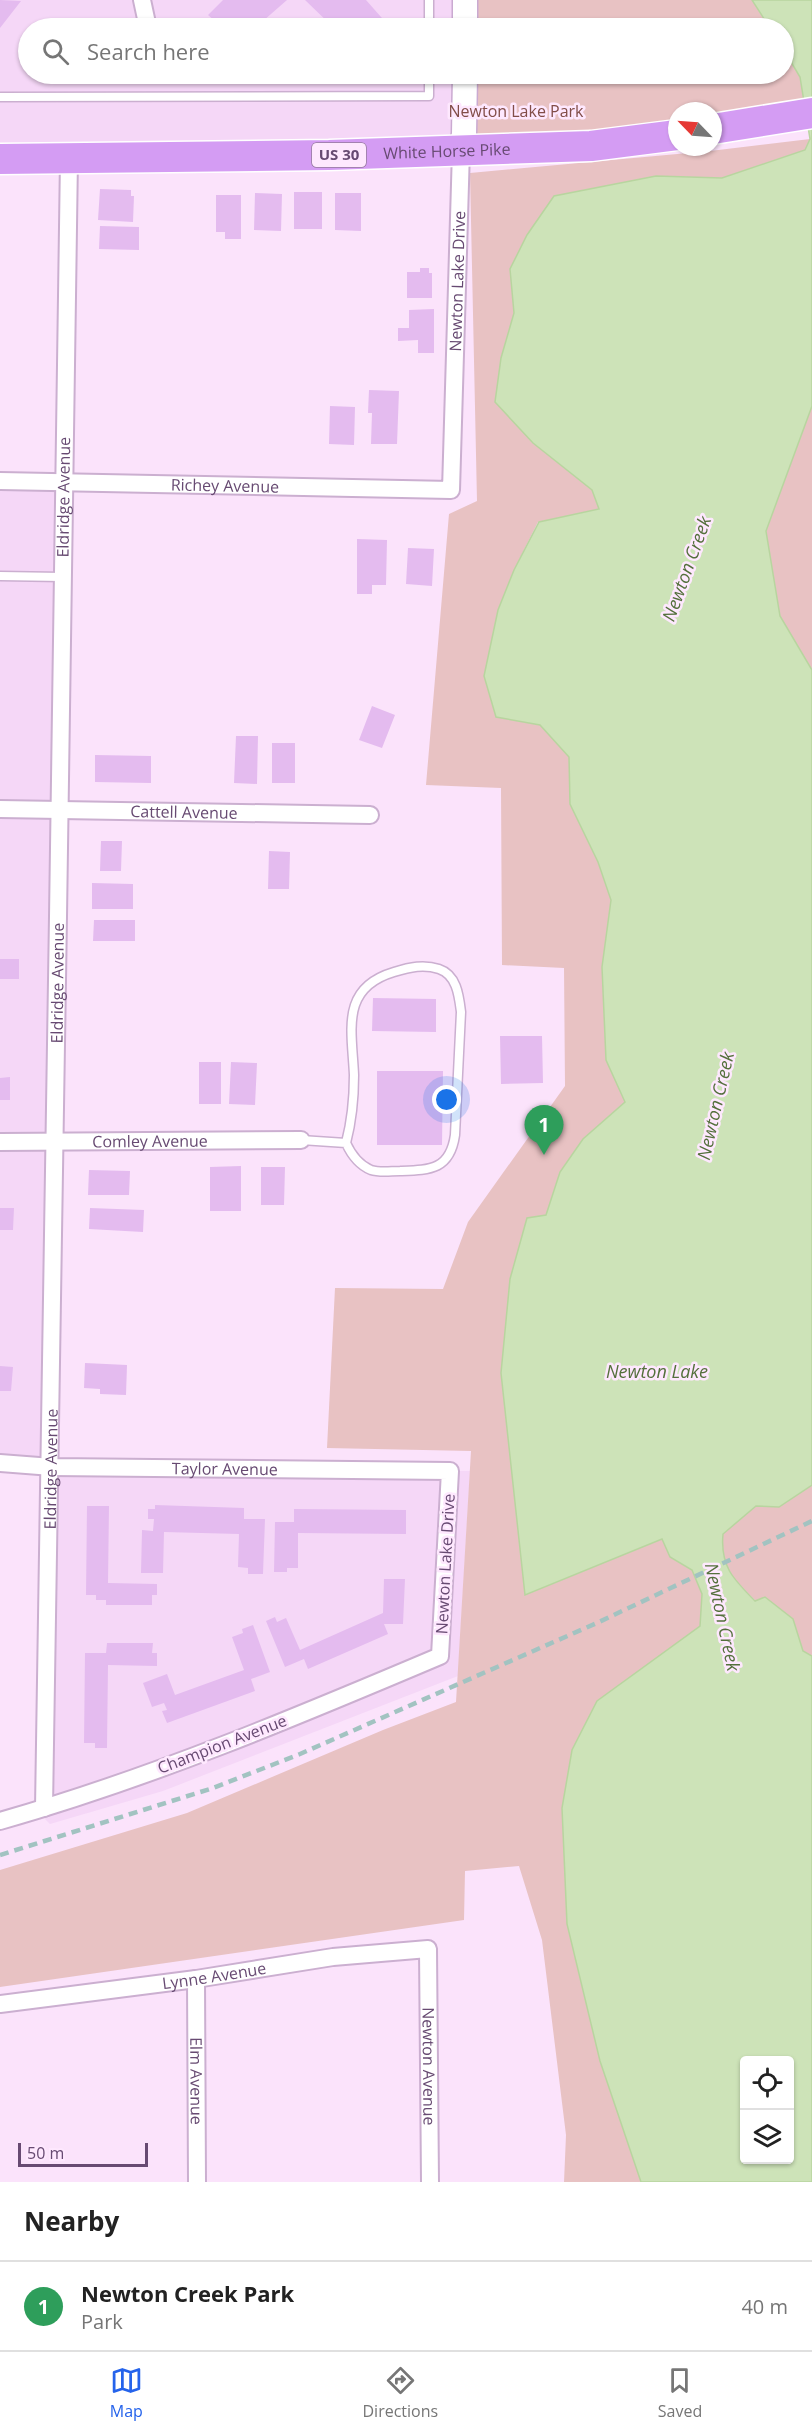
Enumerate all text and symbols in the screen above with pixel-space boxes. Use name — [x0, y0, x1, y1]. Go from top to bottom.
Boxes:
search box — [18, 18, 794, 84]
icon: search — [39, 35, 72, 68]
text: Search here — [87, 36, 210, 66]
park label: Newton Lake Park — [449, 100, 584, 122]
north arrow — [668, 102, 722, 156]
street label: White Horse Pike — [383, 138, 511, 164]
road number: US 30 — [312, 143, 366, 167]
street label: Newton Lake Drive — [444, 211, 470, 352]
street label: Eldridge Avenue — [51, 437, 75, 558]
street label: Richey Avenue — [171, 473, 279, 498]
water label: Newton Creek — [656, 512, 717, 624]
street label: Cattell Avenue — [130, 800, 238, 824]
street label: Eldridge Avenue — [46, 923, 69, 1044]
water label: Newton Creek — [691, 1048, 739, 1162]
your location — [432, 1085, 461, 1114]
pin: 1 — [524, 1106, 564, 1155]
street label: Comley Avenue — [92, 1130, 208, 1152]
water label: Newton Lake — [606, 1359, 708, 1383]
street label: Eldridge Avenue — [39, 1409, 63, 1530]
street label: Taylor Avenue — [172, 1457, 278, 1480]
street label: Newton Lake Drive — [430, 1493, 460, 1635]
water label: Newton Creek — [700, 1560, 746, 1674]
street label: Champion Avenue — [154, 1709, 290, 1779]
street label: Lynne Avenue — [161, 1957, 268, 1994]
street label: Newton Avenue — [417, 2007, 441, 2126]
street label: Elm Avenue — [185, 2037, 208, 2125]
map controls — [740, 2056, 794, 2164]
button: locate — [740, 2056, 794, 2110]
button: layers — [740, 2110, 794, 2164]
scale bar — [18, 2140, 148, 2168]
text: 50 m — [27, 2142, 64, 2164]
text: Nearby — [24, 2203, 119, 2239]
text: Newton Creek Park — [81, 2278, 294, 2308]
text: 1 — [38, 2293, 49, 2320]
text: 40 m — [741, 2293, 788, 2320]
text: Park — [81, 2308, 123, 2335]
tab: Map — [110, 2364, 143, 2422]
tab: Directions — [362, 2364, 438, 2422]
tab: Saved — [658, 2364, 702, 2422]

